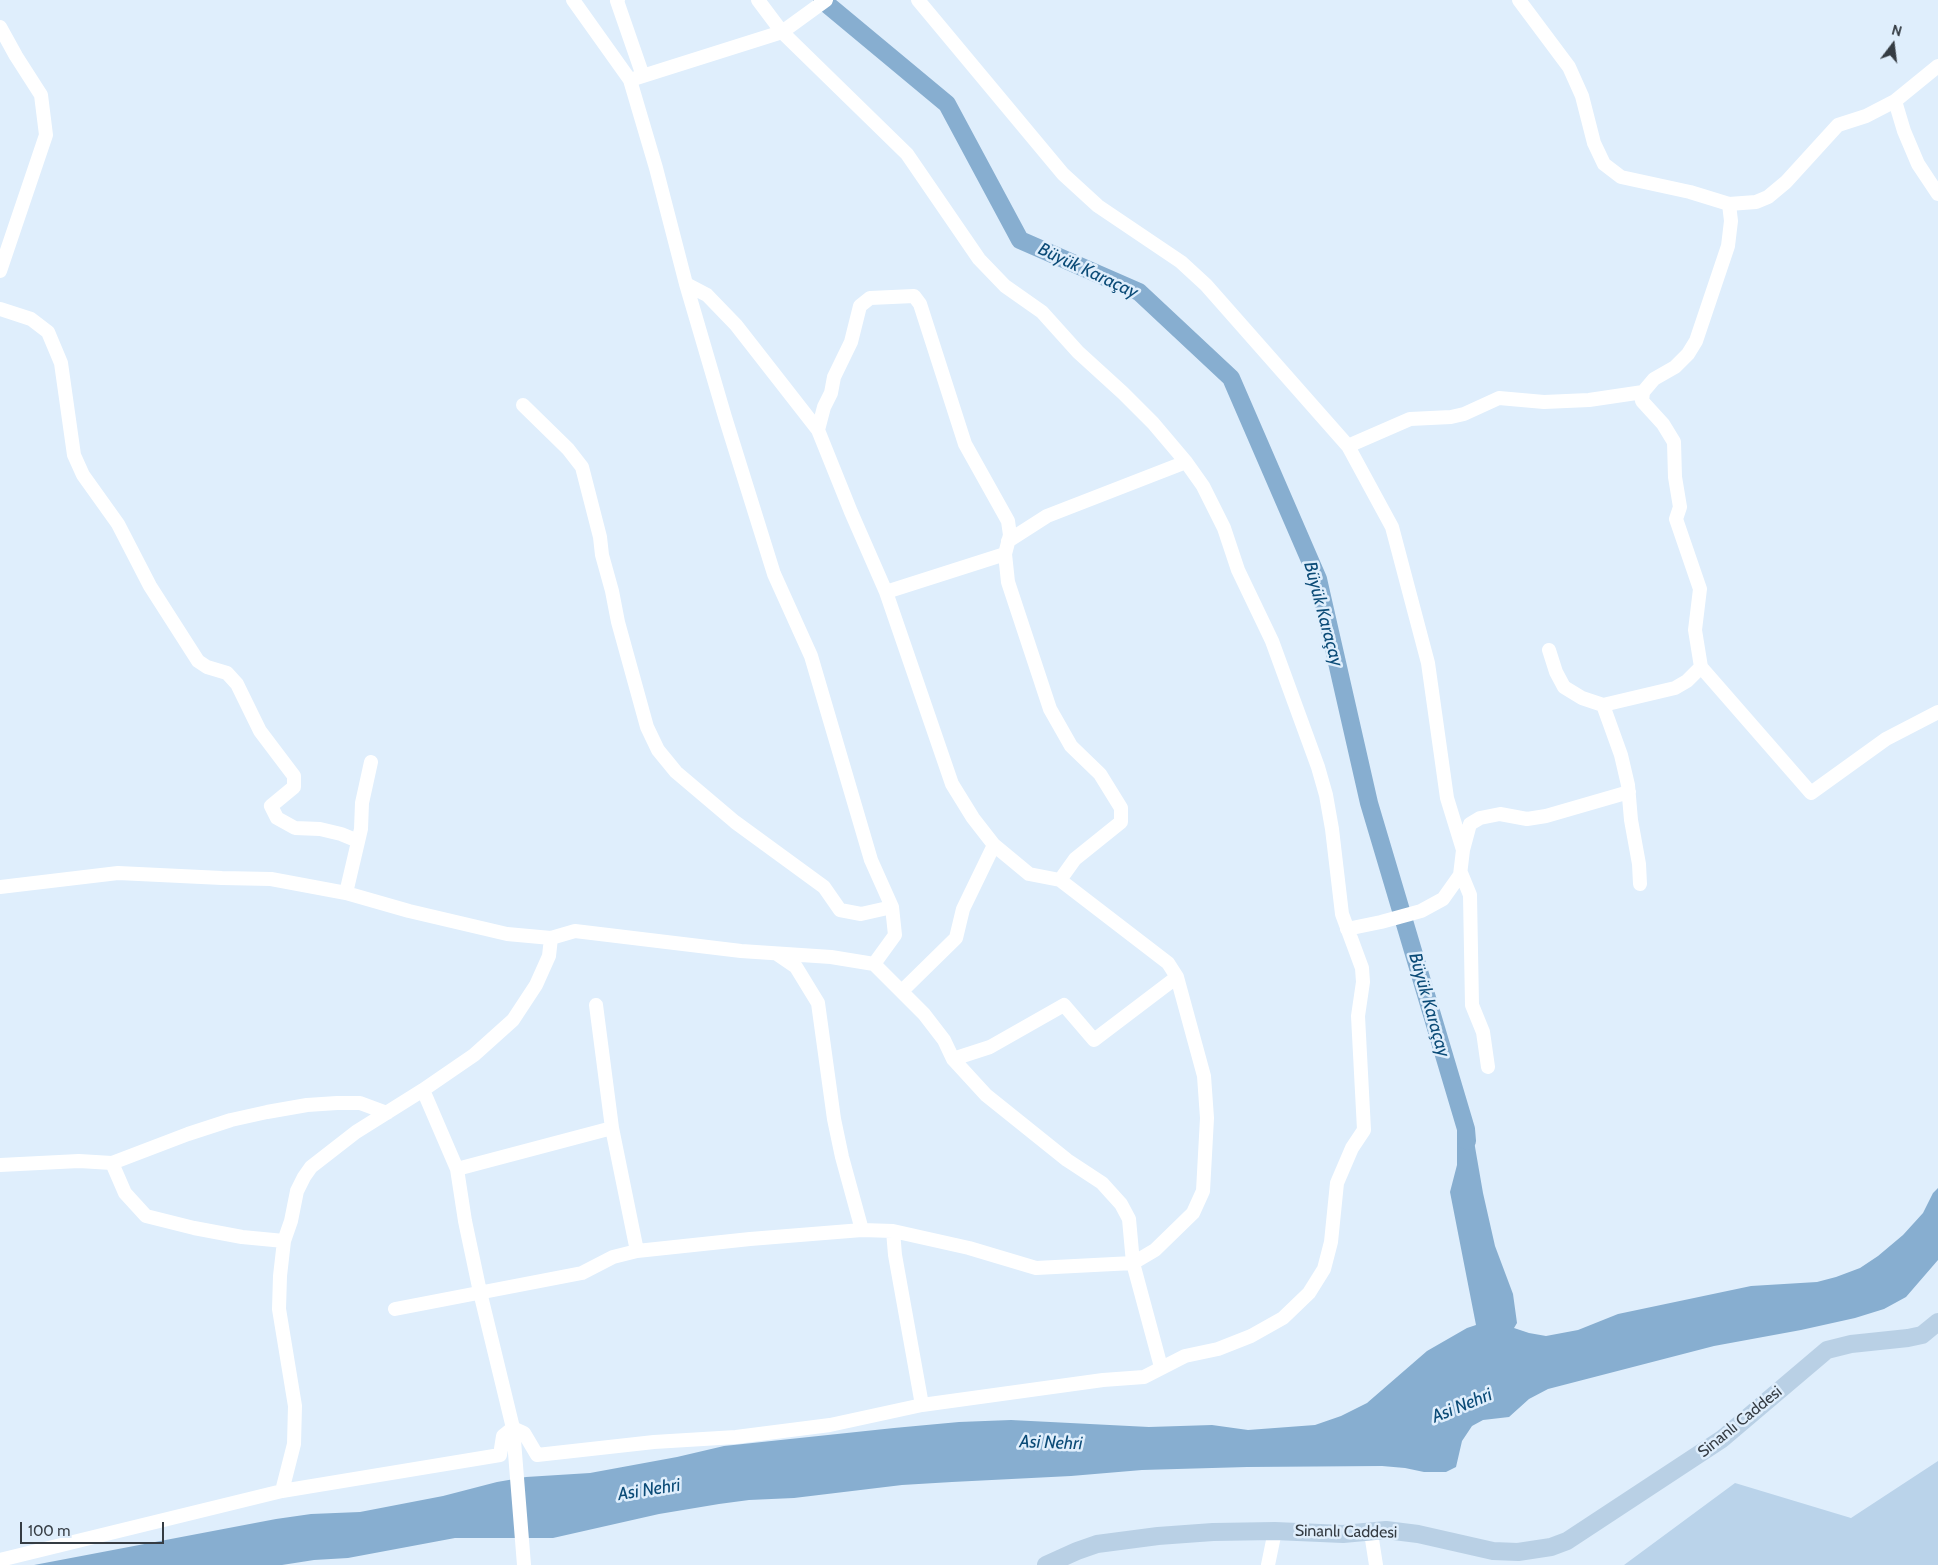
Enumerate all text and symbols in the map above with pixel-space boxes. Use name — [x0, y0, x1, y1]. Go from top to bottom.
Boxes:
north arrow — [1868, 20, 1918, 70]
text: N — [1890, 21, 1904, 40]
water label: Büyük Karaçay — [1035, 239, 1141, 303]
water label: Büyük Karaçay — [1299, 559, 1347, 669]
water label: Büyük Karaçay — [1404, 950, 1454, 1060]
street label: Sinanlı Caddesi — [1694, 1382, 1786, 1462]
water label: Asi Nehri — [1429, 1384, 1495, 1428]
water label: Asi Nehri — [1019, 1431, 1083, 1455]
water label: Asi Nehri — [616, 1474, 682, 1506]
scale bar — [22, 1512, 166, 1544]
text: 100 m — [28, 1522, 70, 1540]
street label: Sinanlı Caddesi — [1295, 1522, 1397, 1542]

